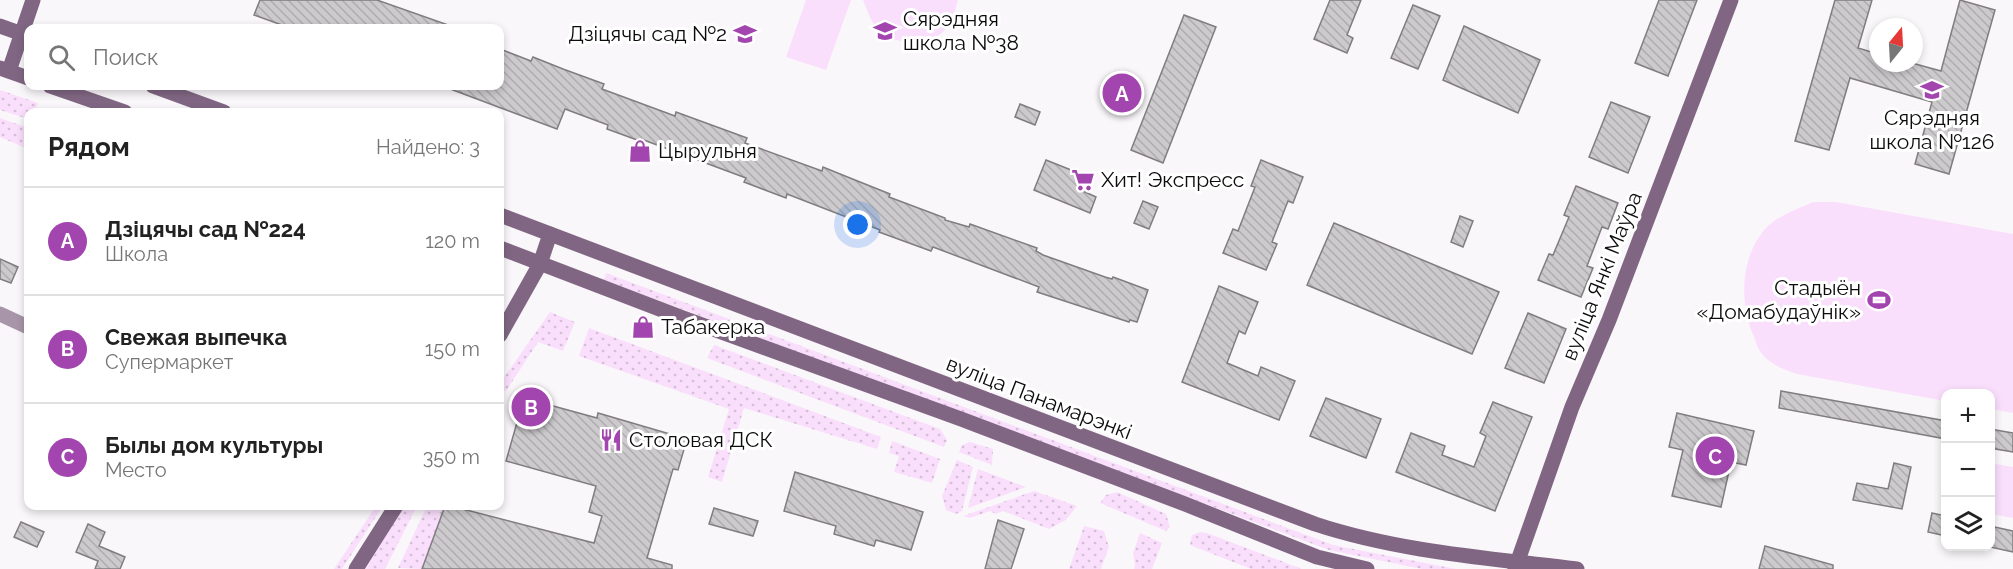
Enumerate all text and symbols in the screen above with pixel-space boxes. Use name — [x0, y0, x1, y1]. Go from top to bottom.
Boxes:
place label: Сярэдняя школа №38 — [903, 6, 1019, 55]
school or university icon: Сярэдняя школа №38 — [872, 18, 898, 44]
north arrow — [1869, 18, 1923, 72]
place label: Дзіцячы сад №2 — [568, 21, 727, 46]
school or university icon: Дзіцячы сад №2 — [732, 21, 758, 47]
search box — [24, 24, 504, 90]
icon: search — [45, 41, 78, 74]
text: Поиск — [93, 44, 158, 70]
pin: A — [1102, 70, 1142, 116]
school or university icon: Сярэдняя школа №126 — [1919, 77, 1945, 103]
place label: Сярэдняя школа №126 — [1870, 105, 1994, 154]
text: Рядом — [48, 132, 130, 162]
text: Найдено: 3 — [376, 135, 480, 159]
shop icon: Цырульня — [627, 138, 653, 164]
place label: Цырульня — [658, 138, 757, 163]
supermarket icon: Хит! Экспресс — [1070, 167, 1096, 193]
place label: Хит! Экспресс — [1101, 167, 1244, 192]
street label: вуліца Янкі Маўра — [1556, 188, 1647, 364]
your location — [843, 210, 872, 239]
text: Дзіцячы сад №224 — [105, 216, 306, 242]
text: A — [61, 229, 74, 253]
text: 120 m — [425, 229, 480, 253]
text: Школа — [105, 242, 168, 266]
place label: Стадыён «Домабудаўнік» — [1696, 275, 1861, 324]
sports icon: Стадыён «Домабудаўнік» — [1866, 287, 1892, 313]
shop icon: Табакерка — [630, 314, 656, 340]
place label: Табакерка — [661, 314, 765, 339]
text: Свежая выпечка — [105, 324, 287, 350]
text: B — [61, 337, 74, 361]
text: 150 m — [425, 337, 480, 361]
text: Супермаркет — [105, 350, 233, 374]
street label: вуліца Панамарэнкі — [943, 351, 1136, 444]
pin: B — [512, 384, 550, 430]
map controls — [1941, 389, 1995, 551]
button: + — [1941, 389, 1995, 443]
restaurant icon: Столовая ДСК — [598, 427, 624, 453]
place label: Столовая ДСК — [629, 427, 773, 452]
text: Былы дом культуры — [105, 432, 323, 458]
pin: C — [1696, 434, 1734, 478]
button: − — [1941, 443, 1995, 497]
text: C — [61, 445, 74, 469]
text: 350 m — [423, 445, 480, 469]
text: Место — [105, 458, 167, 482]
button: layers — [1941, 497, 1995, 551]

